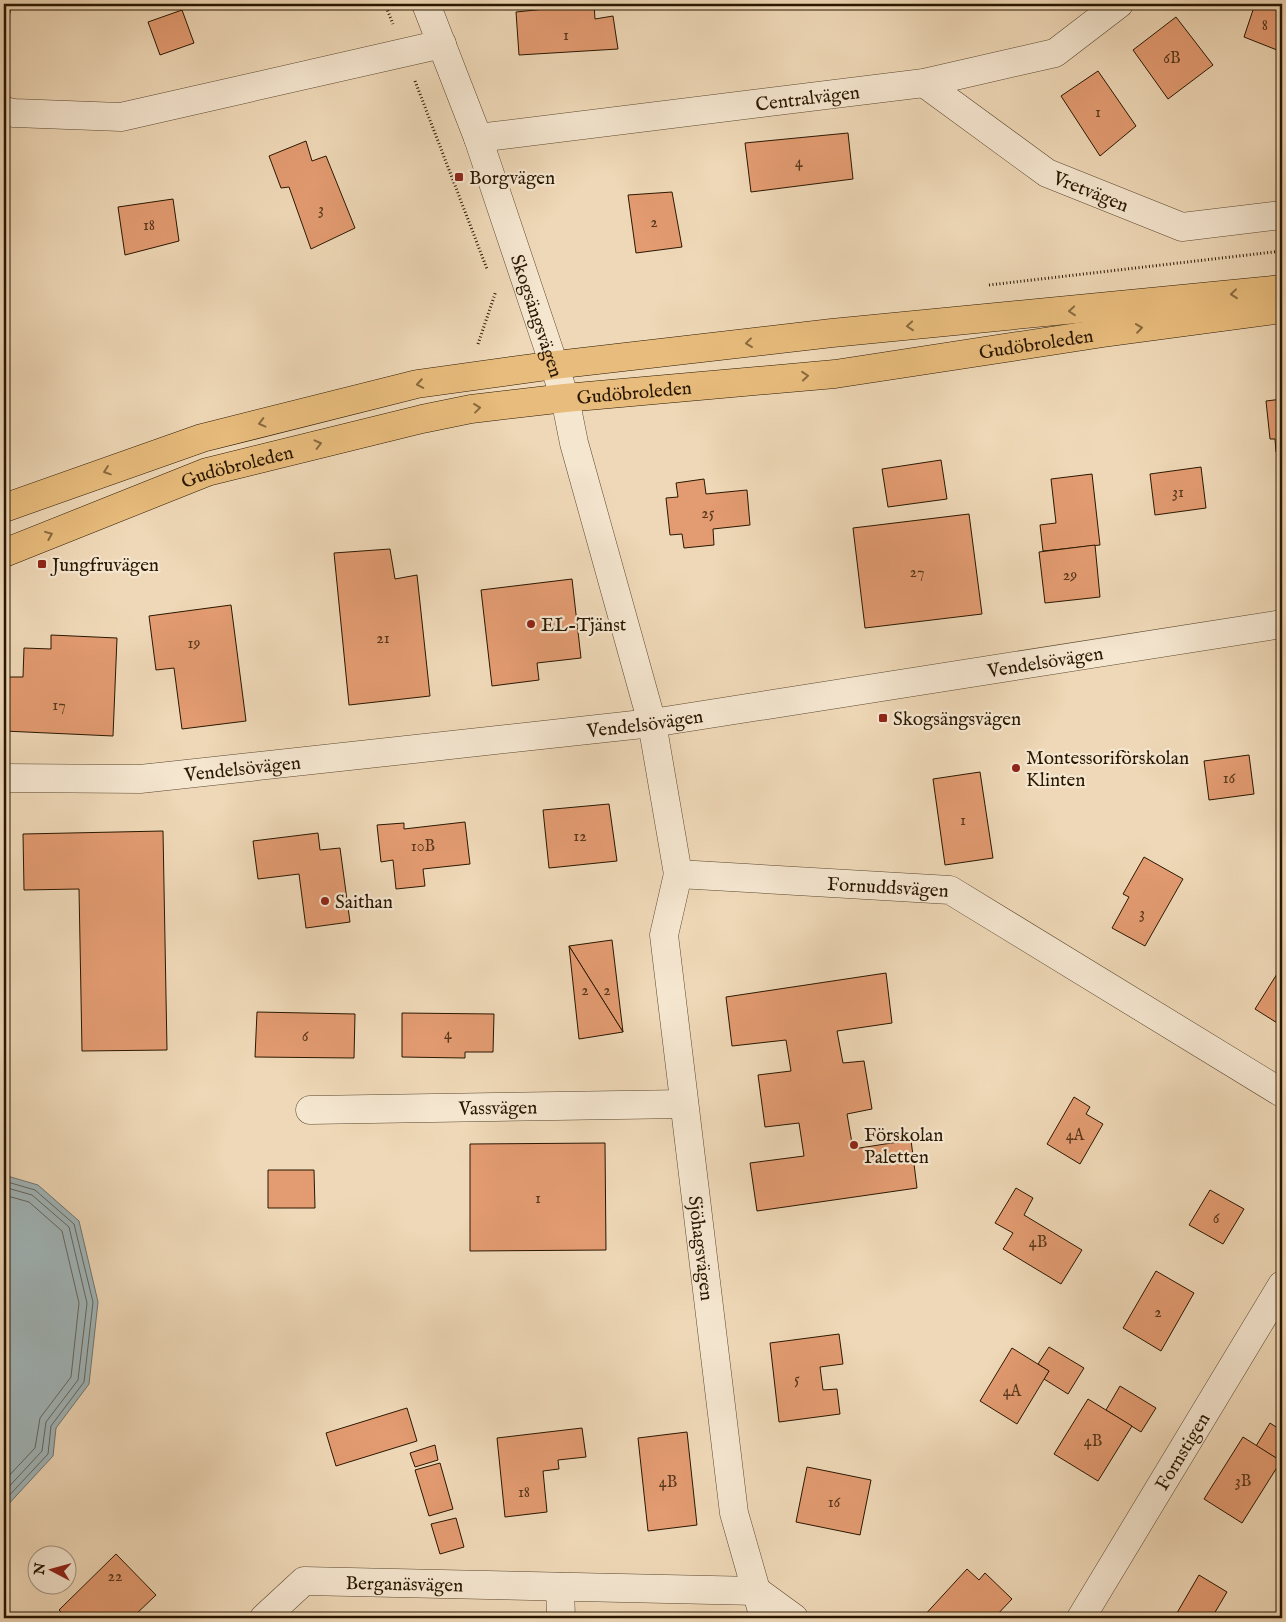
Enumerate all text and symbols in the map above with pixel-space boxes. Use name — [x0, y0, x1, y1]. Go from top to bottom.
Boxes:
house number: 8 — [1262, 16, 1268, 36]
house number: 1 — [563, 26, 569, 46]
house number: 6B — [1163, 49, 1181, 69]
street label: Centralvägen — [754, 81, 861, 118]
house number: 1 — [1095, 103, 1101, 123]
house number: 4 — [795, 153, 803, 173]
street label: Vretvägen — [1048, 166, 1132, 218]
place label: Borgvägen — [469, 167, 555, 191]
marker: Borgvägen — [453, 171, 465, 183]
house number: 3 — [318, 200, 324, 220]
house number: 2 — [650, 213, 658, 233]
house number: 18 — [143, 216, 155, 236]
street label: Skogsängsvägen — [504, 252, 567, 381]
one-way arrow — [1229, 289, 1237, 300]
one-way arrow — [1068, 305, 1076, 316]
one-way arrow — [906, 320, 914, 331]
one-way arrow — [1135, 323, 1144, 333]
street label: Gudöbroleden — [977, 325, 1095, 366]
one-way arrow — [744, 337, 752, 348]
one-way arrow — [802, 371, 810, 382]
street label: Gudöbroleden — [576, 377, 693, 411]
one-way arrow — [415, 379, 424, 389]
one-way arrow — [473, 403, 481, 414]
one-way arrow — [257, 417, 266, 428]
one-way arrow — [314, 439, 323, 450]
street label: Gudöbroleden — [178, 441, 296, 495]
one-way arrow — [103, 465, 112, 475]
house number: 31 — [1172, 483, 1184, 503]
house number: 25 — [701, 504, 715, 524]
one-way arrow — [44, 531, 53, 541]
place label: Jungfruvägen — [50, 554, 159, 578]
marker: Jungfruvägen — [36, 558, 48, 570]
house number: 27 — [910, 563, 924, 583]
house number: 29 — [1063, 566, 1077, 586]
place label: EL-Tjänst — [541, 614, 627, 638]
marker: EL-Tjänst — [525, 618, 537, 630]
house number: 21 — [376, 629, 390, 649]
house number: 19 — [188, 634, 200, 654]
street label: Vendelsövägen — [985, 642, 1105, 684]
house number: 17 — [52, 696, 66, 716]
street label: Vendelsövägen — [585, 705, 705, 744]
place label: Skogsängsvägen — [893, 708, 1021, 732]
marker: Skogsängsvägen — [877, 712, 889, 724]
place label: Montessoriförskolan Klinten — [1026, 747, 1189, 793]
street label: Vendelsövägen — [182, 752, 302, 788]
marker: Montessoriförskolan Klinten — [1010, 762, 1022, 774]
house number: 16 — [1223, 769, 1236, 789]
house number: 1 — [960, 811, 966, 831]
house number: 12 — [573, 827, 587, 847]
house number: 10B — [411, 837, 435, 857]
street label: Fornuddsvägen — [826, 873, 949, 904]
place label: Saithan — [335, 891, 393, 915]
marker: Saithan — [319, 895, 331, 907]
house number: 3 — [1139, 904, 1145, 924]
house number: 2 — [581, 981, 589, 1001]
house number: 2 — [603, 981, 611, 1001]
house number: 4 — [444, 1025, 452, 1045]
house number: 6 — [302, 1027, 309, 1047]
street label: Vassvägen — [458, 1096, 537, 1122]
place label: Förskolan Paletten — [864, 1124, 943, 1170]
house number: 4A — [1066, 1126, 1086, 1146]
marker: Förskolan Paletten — [848, 1139, 860, 1151]
house number: 1 — [535, 1189, 541, 1209]
street label: Sjöhagsvägen — [682, 1195, 718, 1302]
house number: 6 — [1213, 1209, 1220, 1229]
house number: 4B — [1029, 1233, 1047, 1253]
house number: 2 — [1154, 1303, 1162, 1323]
house number: 5 — [794, 1370, 800, 1390]
house number: 4A — [1003, 1382, 1023, 1402]
street label: Fornstigen — [1151, 1409, 1216, 1495]
house number: 4B — [1084, 1432, 1102, 1452]
house number: 3B — [1235, 1472, 1251, 1492]
house number: 4B — [659, 1473, 677, 1493]
house number: 18 — [518, 1483, 530, 1503]
house number: 16 — [828, 1493, 841, 1513]
north arrow — [28, 1544, 78, 1594]
text: N — [30, 1562, 50, 1577]
house number: 22 — [107, 1567, 123, 1587]
street label: Berganäsvägen — [345, 1572, 464, 1599]

